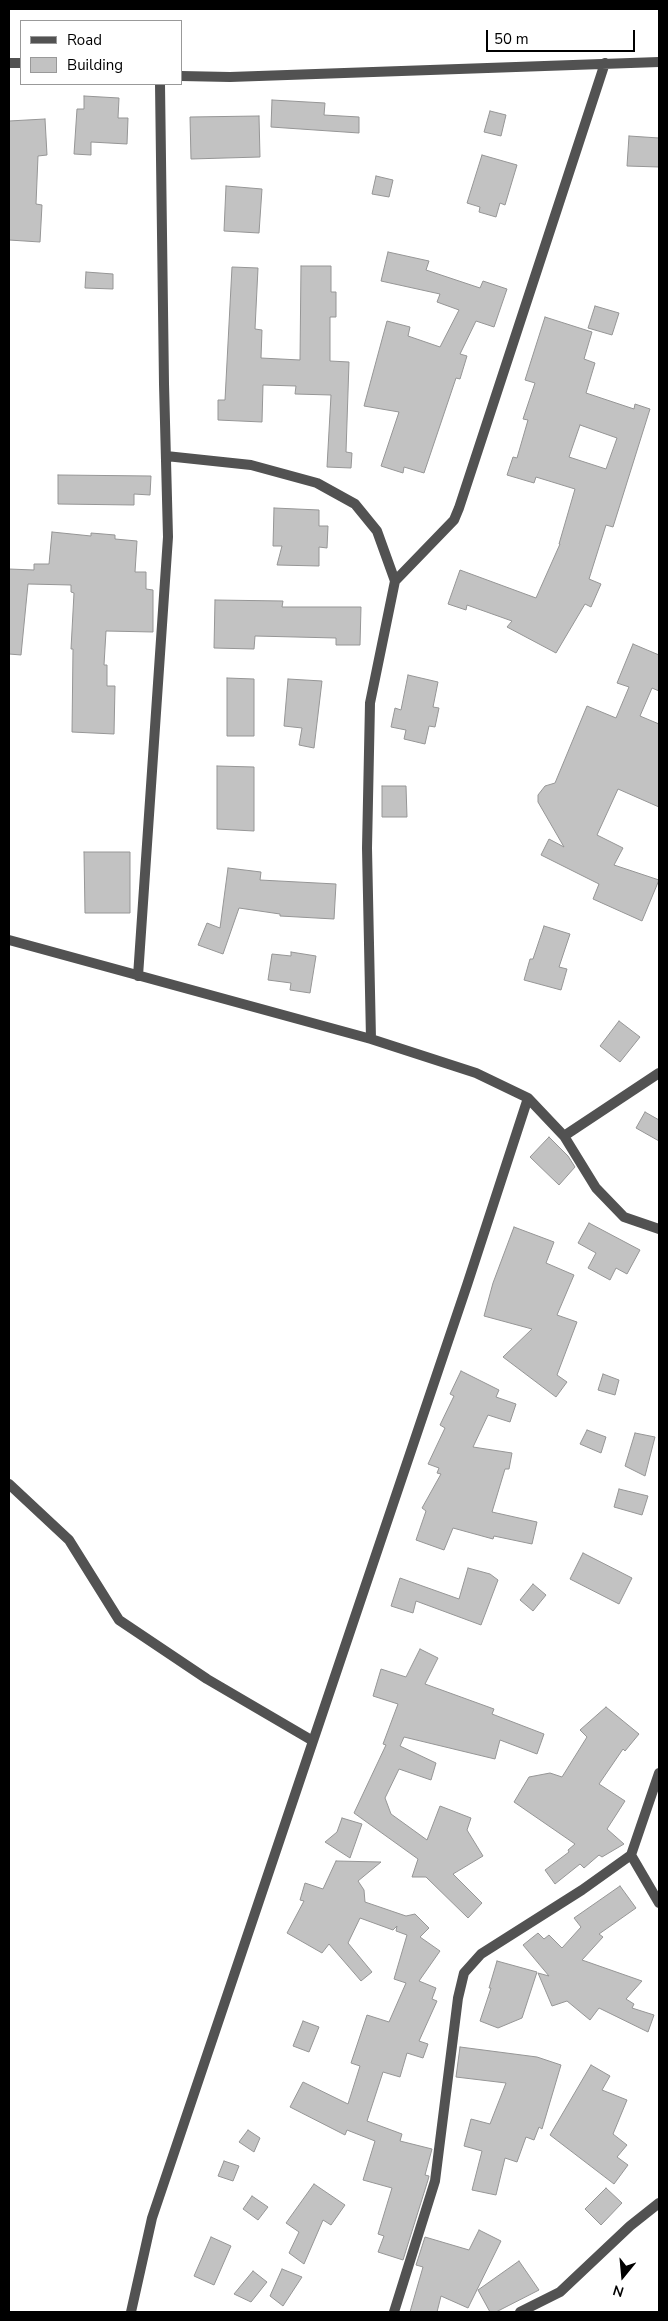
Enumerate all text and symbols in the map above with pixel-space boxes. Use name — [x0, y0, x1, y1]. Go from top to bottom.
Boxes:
legend — [20, 20, 182, 85]
scale bar — [488, 20, 637, 52]
text: 50 m — [494, 29, 529, 49]
text: Road — [67, 30, 102, 50]
text: Building — [67, 55, 123, 75]
north arrow — [598, 2251, 648, 2301]
text: N — [611, 2280, 626, 2301]

